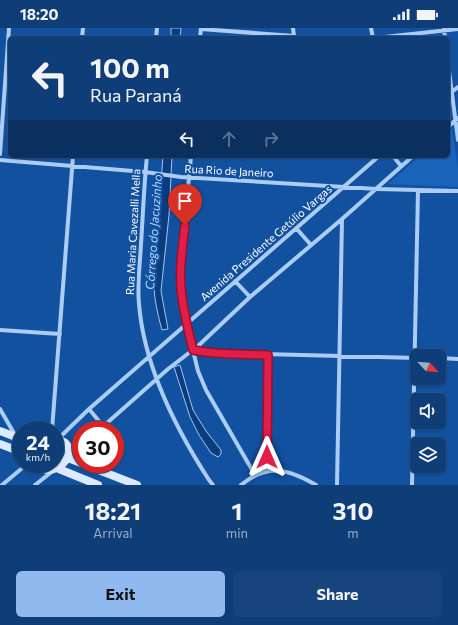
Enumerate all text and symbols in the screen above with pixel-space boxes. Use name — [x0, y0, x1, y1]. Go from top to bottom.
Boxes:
text: 18:20 — [20, 5, 58, 23]
text: 100 m — [90, 50, 170, 84]
icon: left — [24, 52, 76, 104]
text: Rua Paraná — [90, 84, 182, 106]
icon: left — [176, 128, 198, 150]
icon: ahead — [218, 128, 240, 150]
icon: right — [260, 128, 282, 150]
street label: Rua Rio de Janeiro — [184, 162, 274, 180]
street label: Rua Maria Cavezalli Mella — [123, 169, 142, 295]
water label: Córrego do Jacuzinho — [142, 174, 165, 290]
street label: Avenida Presidente Getúlio Vargas — [197, 182, 334, 303]
pin — [168, 184, 202, 225]
icon: arrive — [174, 190, 196, 212]
north arrow — [410, 349, 446, 385]
map controls — [410, 349, 446, 473]
button: sound — [410, 393, 446, 429]
speed limit sign: 30 — [72, 421, 124, 473]
text: 24 — [26, 430, 50, 454]
position arrow — [246, 436, 288, 478]
button: layers — [410, 437, 446, 473]
text: km/h — [26, 451, 50, 463]
text: 18:21 — [85, 496, 141, 525]
text: 1 — [231, 496, 242, 525]
text: 310 — [333, 496, 373, 525]
text: Arrival — [93, 525, 133, 541]
text: min — [226, 525, 248, 541]
text: m — [347, 525, 359, 541]
button: Exit — [16, 571, 225, 617]
button: Share — [233, 571, 442, 617]

